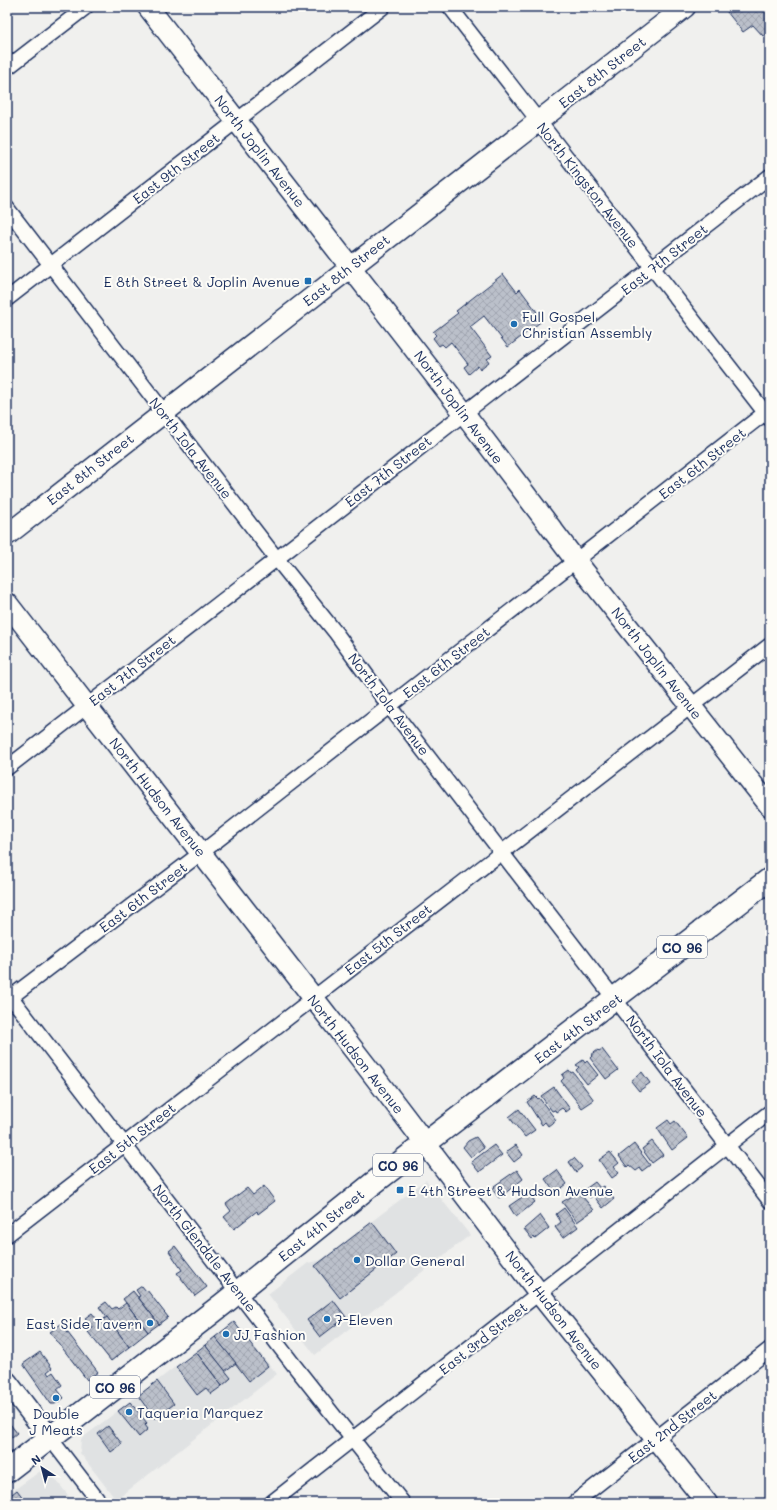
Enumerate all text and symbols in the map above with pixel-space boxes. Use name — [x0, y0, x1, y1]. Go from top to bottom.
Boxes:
street label: East 8th Street — [554, 32, 650, 112]
street label: North Joplin Avenue — [210, 91, 310, 211]
street label: North Kingston Avenue — [533, 118, 643, 252]
street label: East 9th Street — [129, 128, 223, 208]
street label: East 7th Street — [617, 219, 711, 299]
street label: East 8th Street — [298, 230, 394, 310]
place label: E 8th Street & Joplin Avenue — [104, 272, 300, 291]
marker: E 8th Street & Joplin Avenue — [303, 276, 313, 286]
place label: Full Gospel Christian Assembly — [522, 307, 652, 342]
marker: Full Gospel Christian Assembly — [509, 319, 519, 329]
street label: North Joplin Avenue — [410, 346, 508, 468]
street label: North Iola Avenue — [145, 393, 237, 503]
street label: East 6th Street — [654, 423, 750, 503]
street label: East 8th Street — [42, 429, 138, 509]
street label: East 7th Street — [341, 431, 435, 511]
street label: North Joplin Avenue — [607, 603, 707, 723]
street label: East 6th Street — [398, 622, 494, 702]
street label: East 7th Street — [85, 630, 179, 710]
street label: North Iola Avenue — [344, 649, 434, 759]
street label: North Hudson Avenue — [105, 733, 211, 861]
street label: East 6th Street — [95, 858, 191, 936]
street label: East 5th Street — [341, 899, 435, 979]
road number: CO 96 — [657, 936, 707, 958]
street label: East 4th Street — [530, 989, 626, 1067]
street label: North Hudson Avenue — [303, 990, 409, 1118]
street label: North Iola Avenue — [622, 1011, 712, 1121]
street label: East 5th Street — [85, 1098, 179, 1178]
road number: CO 96 — [373, 1154, 423, 1176]
street label: North Glendale Avenue — [149, 1180, 261, 1316]
place label: E 4th Street & Hudson Avenue — [408, 1181, 613, 1200]
street label: East 4th Street — [274, 1184, 368, 1266]
marker: E 4th Street & Hudson Avenue — [395, 1185, 405, 1195]
street label: North Hudson Avenue — [501, 1246, 607, 1374]
place label: Dollar General — [365, 1251, 465, 1270]
marker: Dollar General — [352, 1255, 362, 1265]
street label: East 3rd Street — [435, 1297, 531, 1379]
place label: 7-Eleven — [335, 1310, 393, 1329]
place label: East Side Tavern — [26, 1314, 142, 1333]
marker: 7-Eleven — [322, 1314, 332, 1324]
marker: East Side Tavern — [145, 1318, 155, 1328]
place label: JJ Fashion — [234, 1325, 305, 1344]
marker: JJ Fashion — [221, 1329, 231, 1339]
road number: CO 96 — [90, 1376, 140, 1398]
street label: East 2nd Street — [624, 1385, 720, 1467]
marker: Double J Meats — [51, 1393, 61, 1403]
place label: Taqueria Marquez — [137, 1403, 264, 1422]
place label: Double J Meats — [29, 1404, 83, 1439]
marker: Taqueria Marquez — [124, 1407, 134, 1417]
north arrow — [22, 1448, 62, 1488]
text: N — [28, 1451, 44, 1468]

